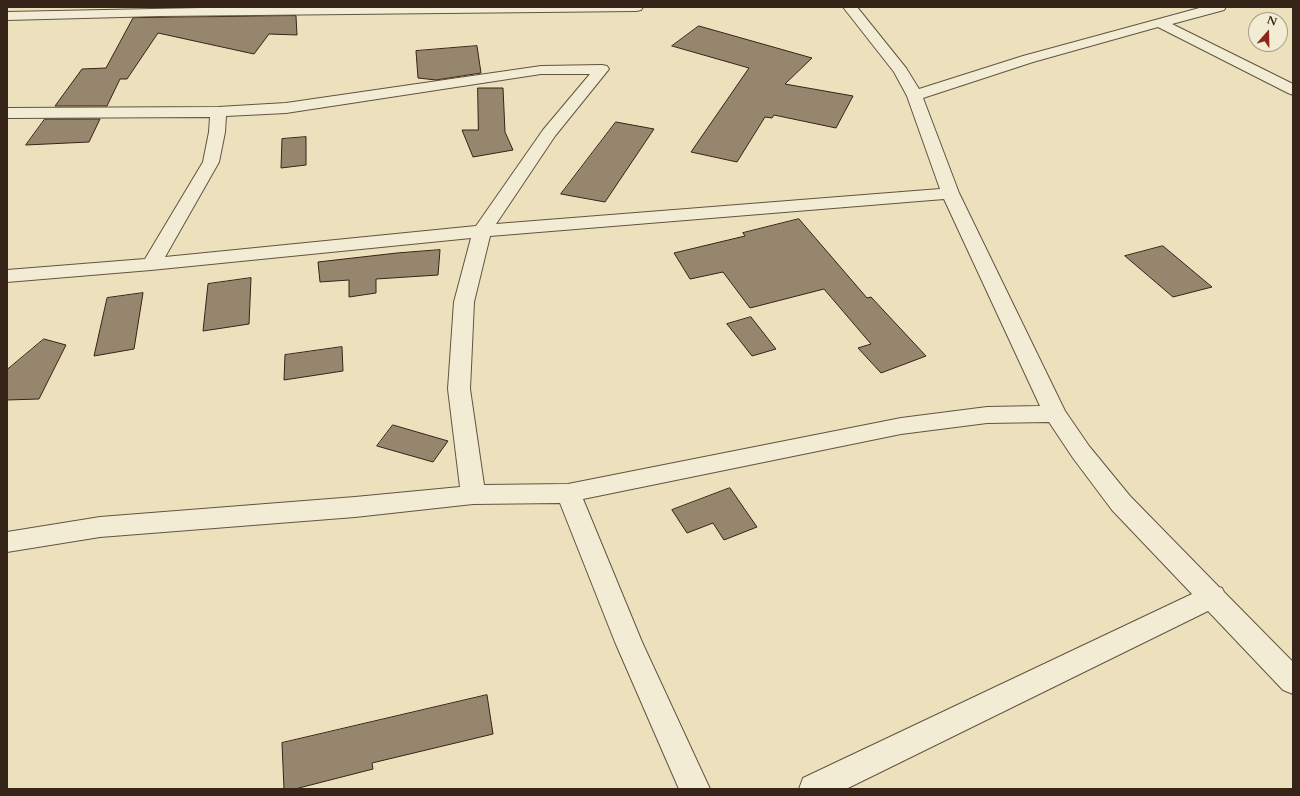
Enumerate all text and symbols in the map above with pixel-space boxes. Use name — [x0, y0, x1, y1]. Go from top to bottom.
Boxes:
north arrow — [1248, 12, 1288, 52]
text: N — [1265, 13, 1279, 30]

